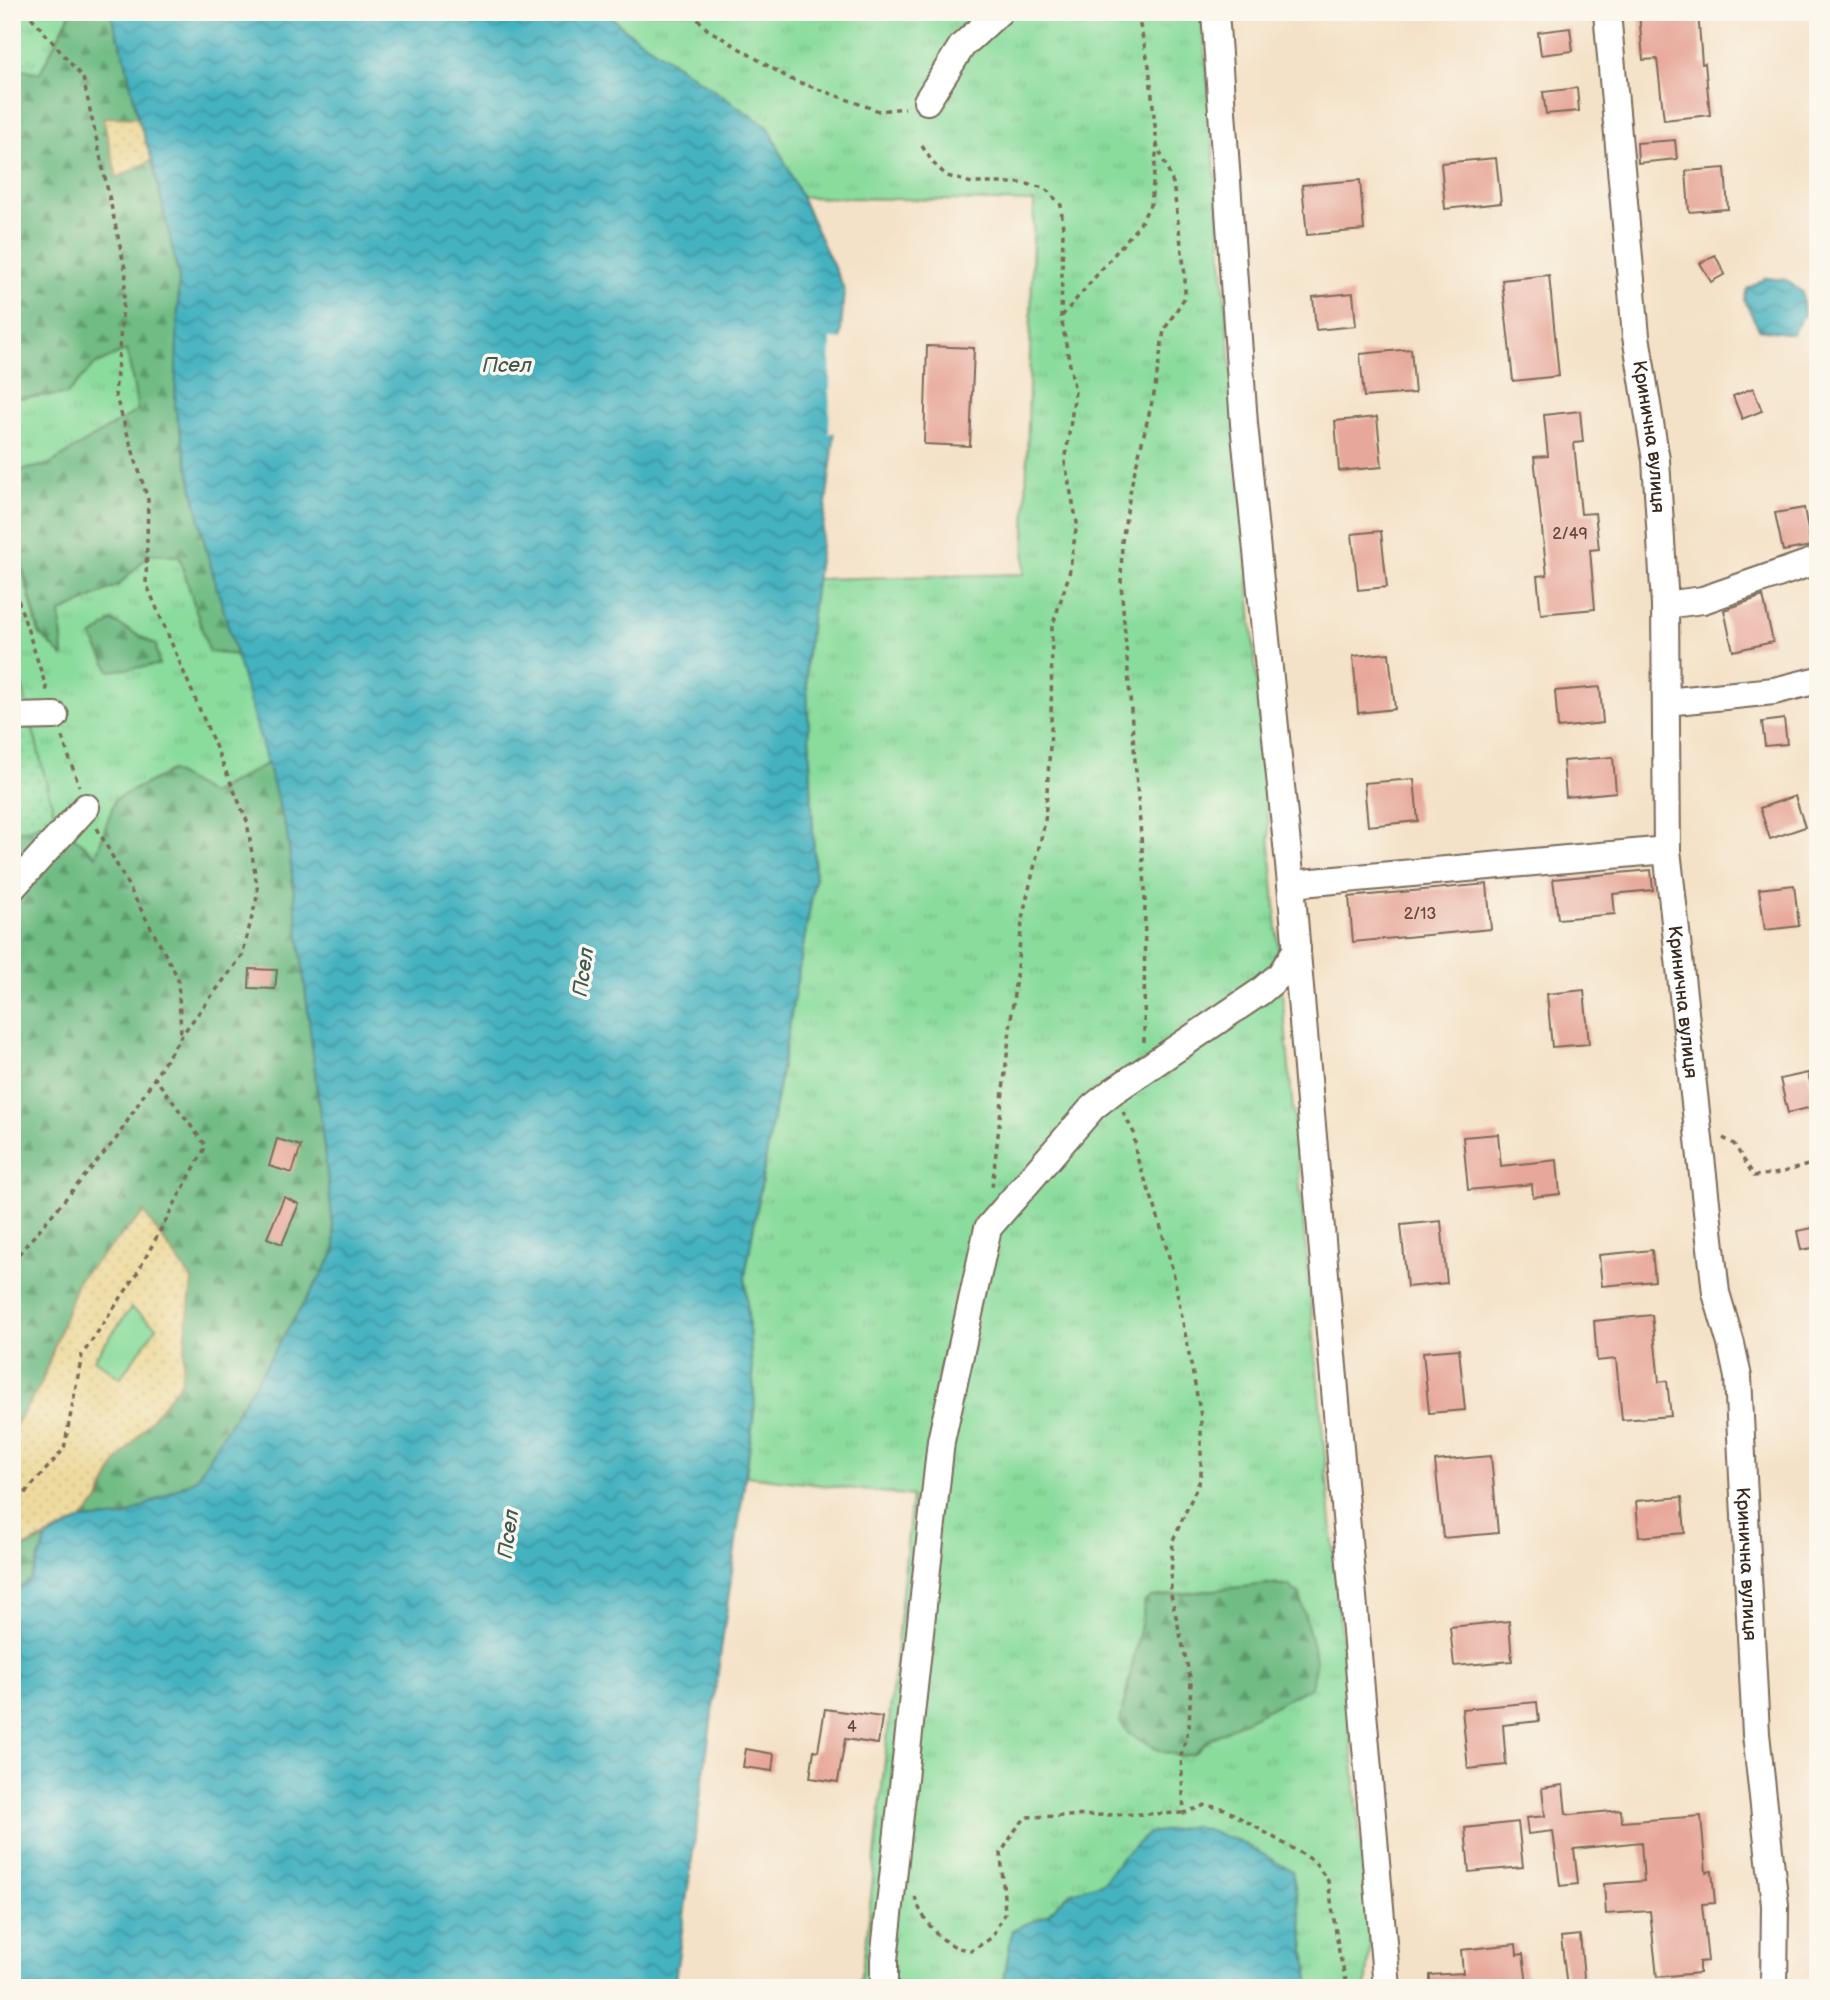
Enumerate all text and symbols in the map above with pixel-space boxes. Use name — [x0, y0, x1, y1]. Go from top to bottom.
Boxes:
water label: Псел — [482, 353, 532, 378]
street label: Кринична вулиця — [1627, 359, 1669, 514]
house number: 2/49 — [1552, 525, 1588, 544]
house number: 2/13 — [1404, 905, 1437, 924]
street label: Кринична вулиця — [1662, 924, 1702, 1080]
water label: Псел — [568, 946, 599, 998]
street label: Кринична вулиця — [1731, 1487, 1761, 1641]
water label: Псел — [493, 1508, 524, 1560]
house number: 4 — [847, 1718, 857, 1737]

